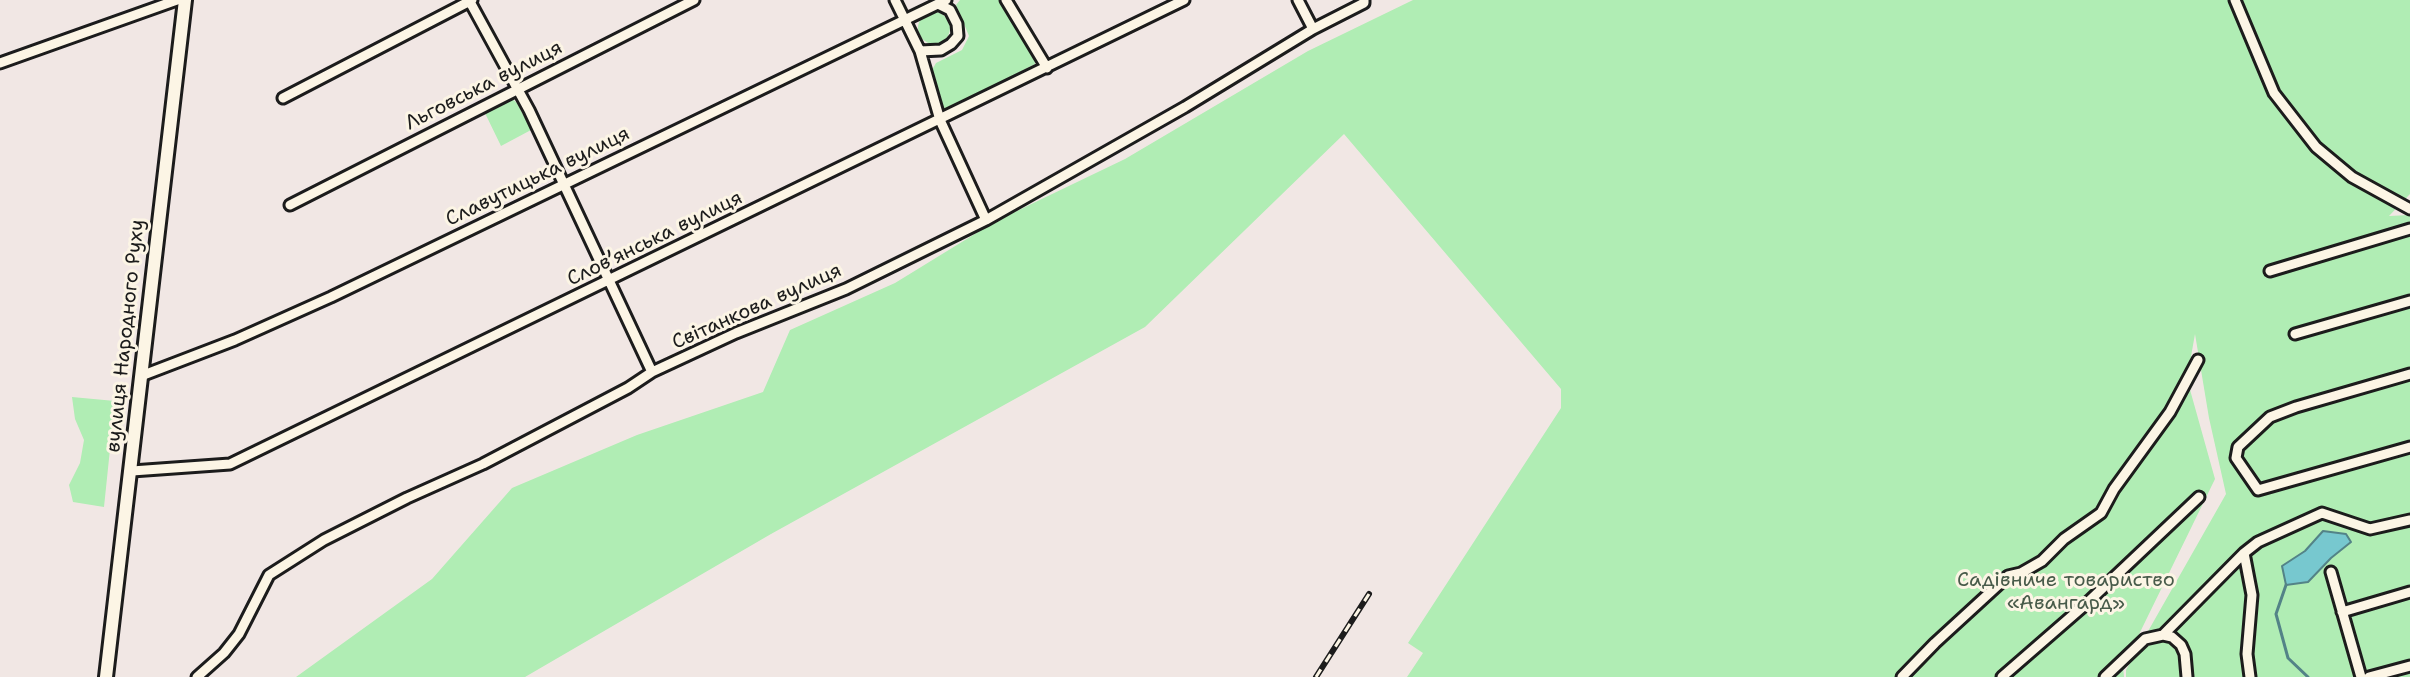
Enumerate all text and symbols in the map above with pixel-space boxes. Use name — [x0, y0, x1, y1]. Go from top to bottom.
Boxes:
street label: Льговська вулиця — [401, 36, 567, 136]
street label: Славутицька вулиця — [442, 122, 634, 232]
street label: Словʼянська вулиця — [563, 186, 747, 292]
street label: вулиця Народного Руху — [102, 218, 150, 454]
street label: Світанкова вулиця — [669, 259, 845, 355]
park label: Садівниче товариство «Авангард» — [1957, 569, 2175, 616]

